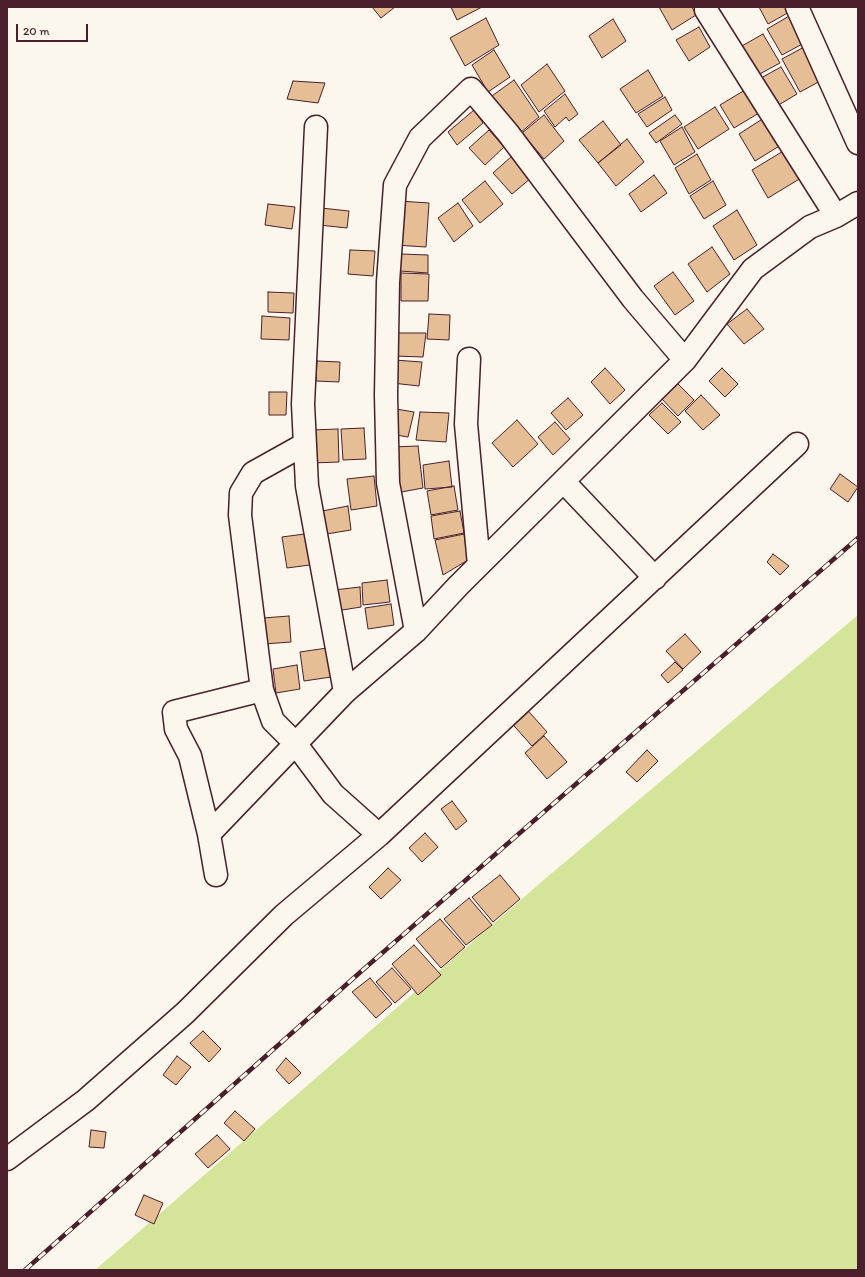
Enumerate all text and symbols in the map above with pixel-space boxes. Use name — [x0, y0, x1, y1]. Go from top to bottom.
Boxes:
scale bar — [18, 16, 90, 42]
text: 20 m — [23, 24, 50, 38]

